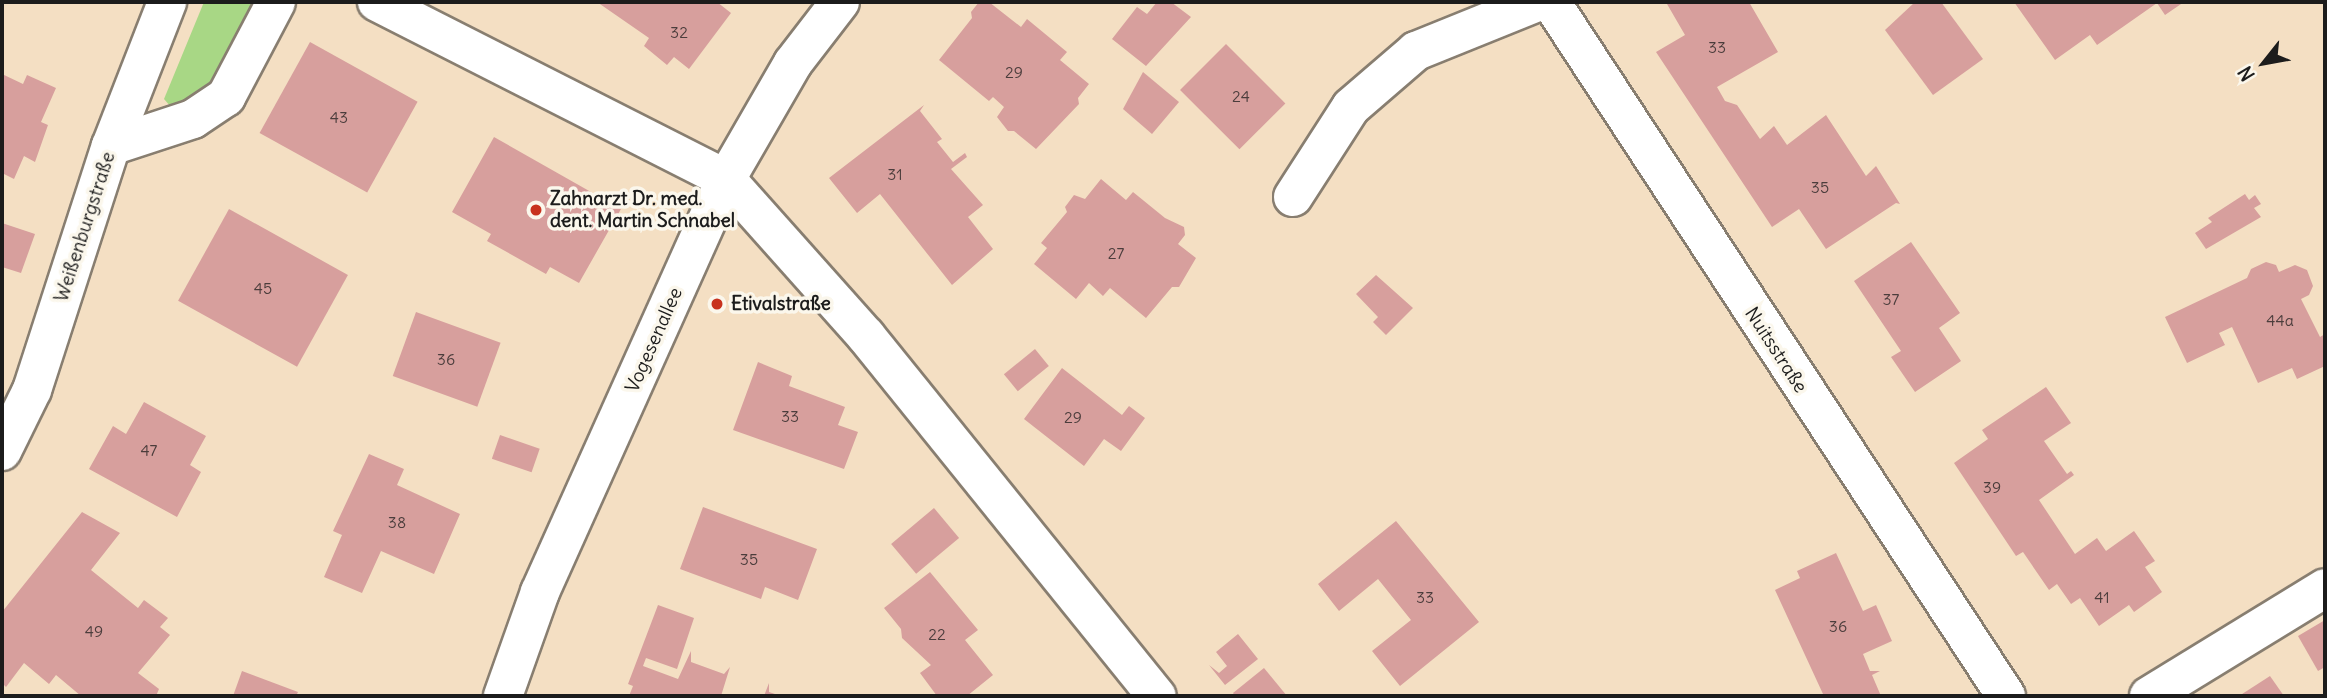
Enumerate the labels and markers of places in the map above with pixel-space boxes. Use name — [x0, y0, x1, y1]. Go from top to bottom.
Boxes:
place label: Zahnarzt Dr. med. dent. Martin Schnabel — [550, 188, 735, 232]
marker: Zahnarzt Dr. med. dent. Martin Schnabel — [528, 202, 544, 218]
place label: Etivalstraße — [731, 293, 831, 315]
marker: Etivalstraße — [709, 296, 725, 312]

